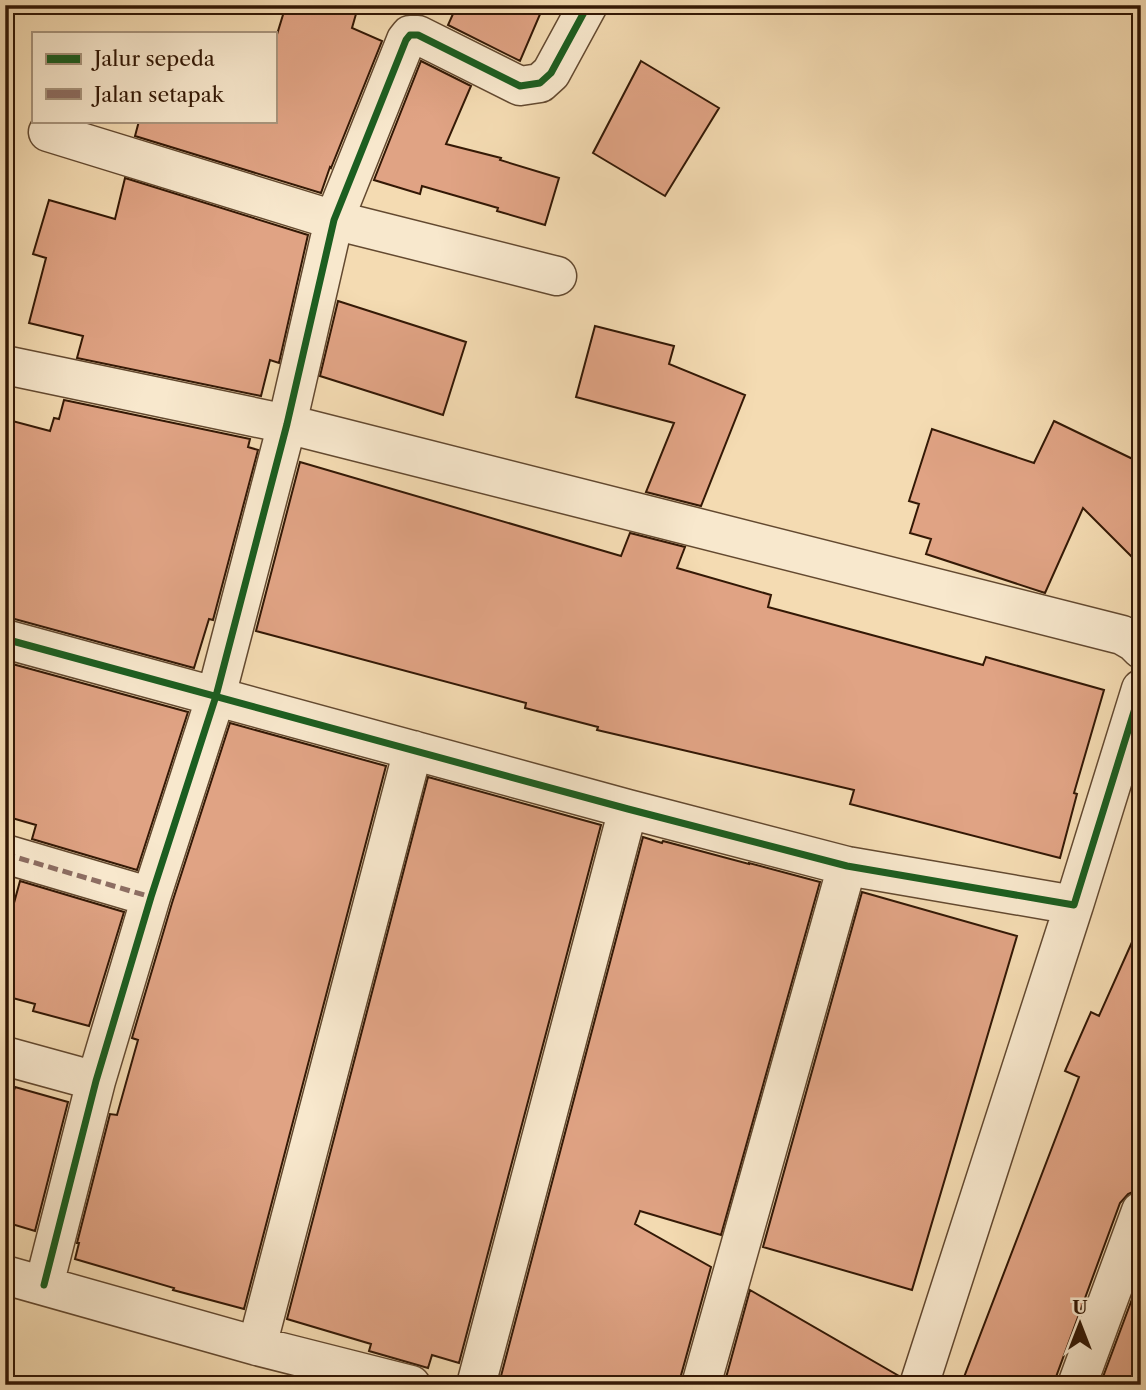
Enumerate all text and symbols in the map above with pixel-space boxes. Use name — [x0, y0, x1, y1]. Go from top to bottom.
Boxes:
legend — [32, 32, 276, 122]
text: Jalur sepeda — [91, 46, 216, 71]
text: Jalan setapak — [91, 82, 225, 107]
north arrow — [1044, 1288, 1114, 1358]
text: U — [1072, 1296, 1088, 1319]

